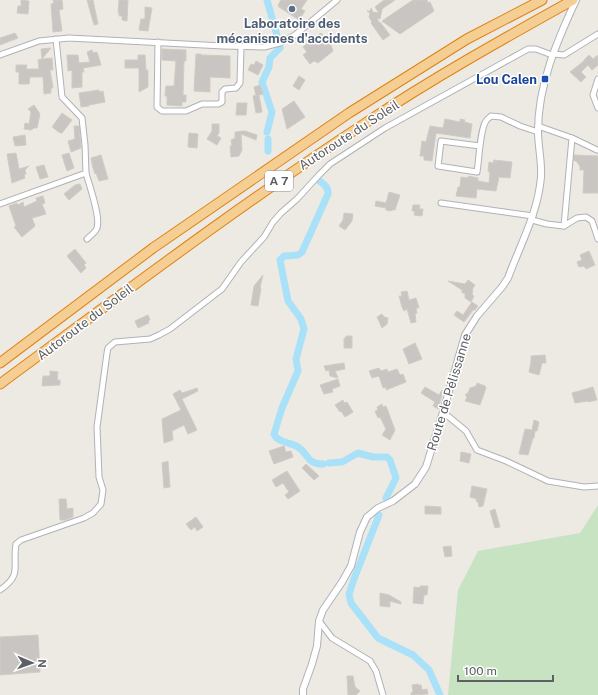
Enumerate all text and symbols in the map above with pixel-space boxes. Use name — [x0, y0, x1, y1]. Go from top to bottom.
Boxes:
marker: Laboratoire des mécanismes d'accidents — [287, 4, 297, 14]
place label: Laboratoire des mécanismes d'accidents — [216, 16, 368, 46]
place label: Lou Calen — [476, 72, 537, 87]
marker: Lou Calen — [540, 74, 550, 84]
street label: Autoroute du Soleil — [296, 97, 402, 173]
road number: A 7 — [265, 171, 293, 191]
street label: Autoroute du Soleil — [34, 281, 136, 363]
street label: Route de Pélissanne — [424, 331, 474, 453]
north arrow — [12, 643, 52, 683]
scale bar — [458, 657, 553, 683]
text: N — [36, 659, 48, 668]
text: 100 m — [464, 664, 497, 678]

